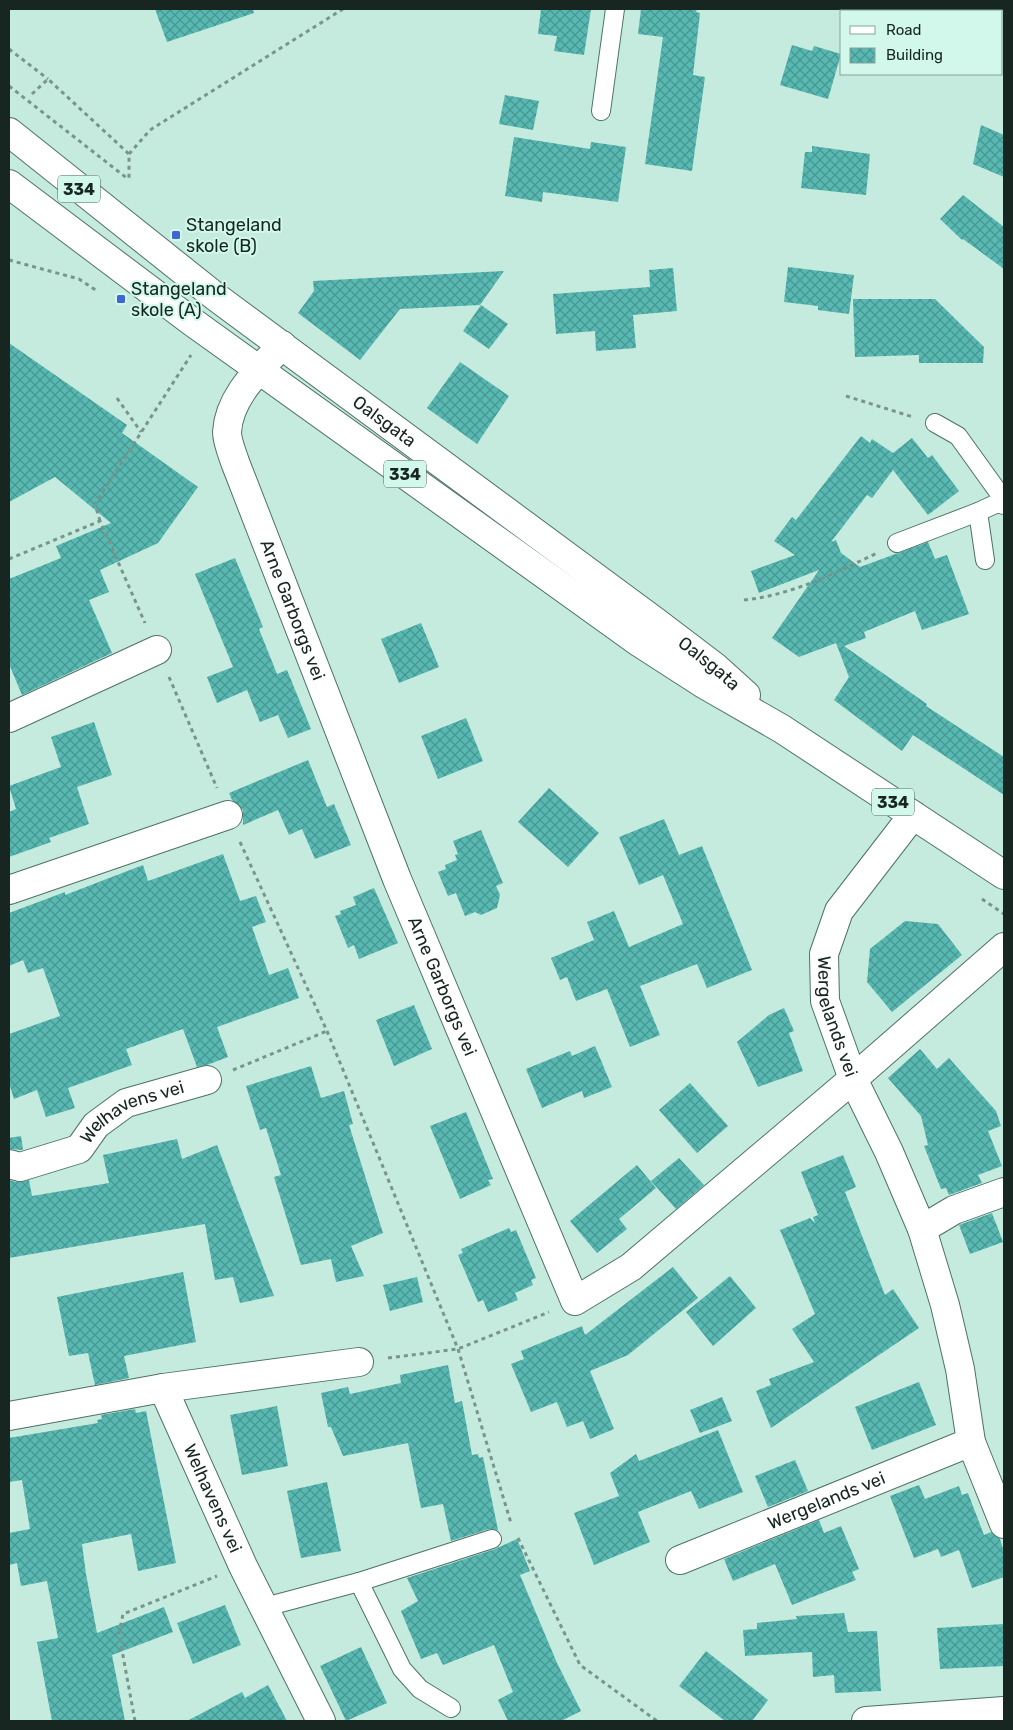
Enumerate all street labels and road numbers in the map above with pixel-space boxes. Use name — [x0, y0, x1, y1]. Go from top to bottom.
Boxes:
road number: 334 — [58, 175, 100, 202]
street label: Oalsgata — [348, 391, 420, 452]
road number: 334 — [384, 460, 426, 488]
street label: Arne Garborgs vei — [255, 536, 330, 683]
street label: Oalsgata — [674, 632, 744, 695]
road number: 334 — [872, 789, 914, 816]
street label: Arne Garborgs vei — [403, 913, 481, 1059]
street label: Wergelands vei — [813, 956, 862, 1080]
street label: Welhavens vei — [75, 1076, 187, 1148]
street label: Welhavens vei — [179, 1440, 247, 1556]
street label: Wergelands vei — [764, 1467, 888, 1534]

